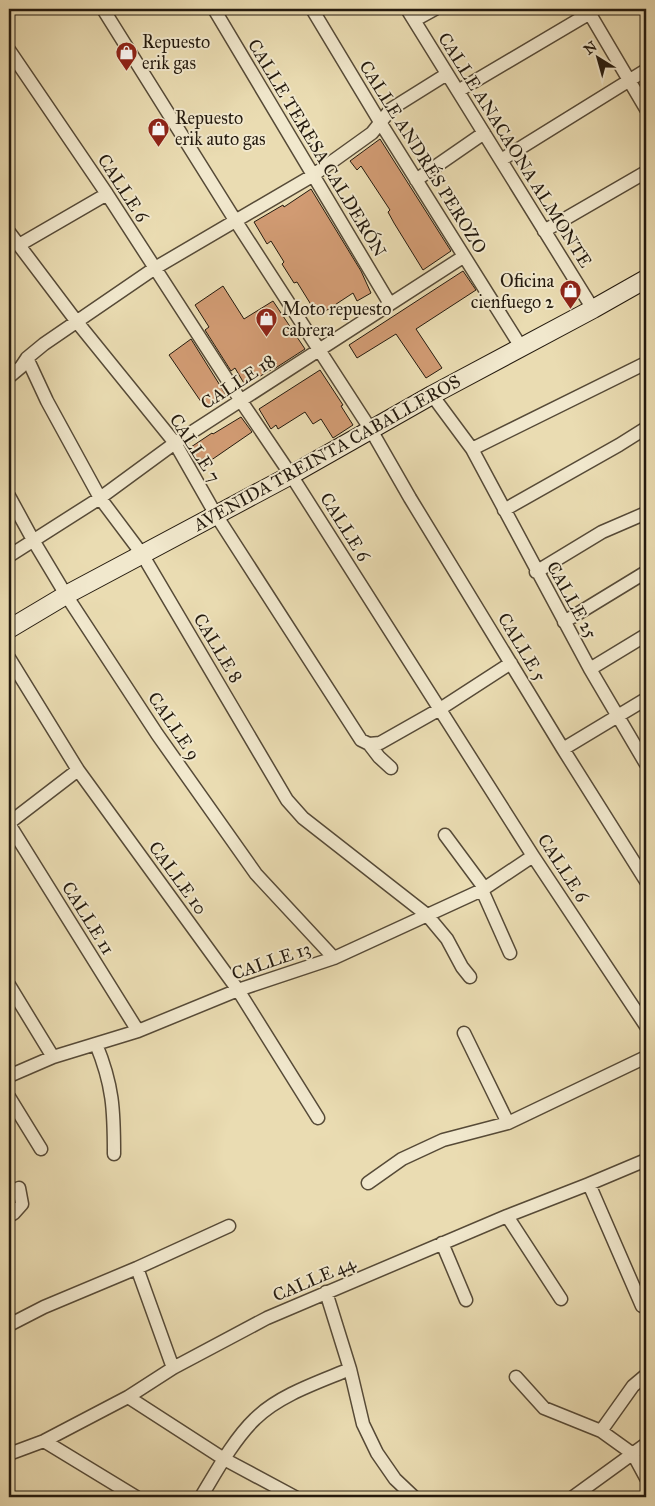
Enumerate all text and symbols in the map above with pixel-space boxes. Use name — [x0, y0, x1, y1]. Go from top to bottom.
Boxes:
street label: CALLE ANACAONA ALMONTE — [433, 28, 597, 272]
place label: Repuesto erik gas — [142, 31, 210, 75]
north arrow — [572, 32, 622, 82]
street label: CALLE TERESA CALDERÓN — [243, 34, 393, 261]
shop icon: Repuesto erik gas — [114, 40, 138, 71]
street label: CALLE ANDRÉS PEROZO — [355, 56, 493, 257]
place label: Repuesto erik auto gas — [175, 107, 266, 151]
shop icon: Repuesto erik auto gas — [147, 116, 171, 147]
street label: CALLE 6 — [93, 150, 154, 227]
place label: Oficina cienfuego 2 — [471, 270, 554, 314]
shop icon: Oficina cienfuego 2 — [558, 279, 582, 310]
place label: Moto repuesto cabrera — [282, 298, 391, 341]
shop icon: Moto repuesto cabrera — [254, 307, 278, 338]
street label: CALLE 18 — [197, 350, 279, 414]
street label: AVENIDA TREINTA CABALLEROS — [189, 370, 464, 536]
street label: CALLE 7 — [165, 410, 225, 486]
street label: CALLE 6 — [315, 489, 375, 566]
street label: CALLE 25 — [542, 558, 602, 643]
street label: CALLE 8 — [189, 609, 247, 687]
street label: CALLE 5 — [493, 609, 551, 686]
street label: CALLE 9 — [143, 688, 205, 764]
street label: CALLE 6 — [533, 830, 594, 907]
street label: CALLE 10 — [144, 837, 212, 919]
street label: CALLE 11 — [57, 877, 119, 959]
street label: CALLE 13 — [229, 937, 313, 985]
street label: CALLE 44 — [269, 1251, 360, 1306]

